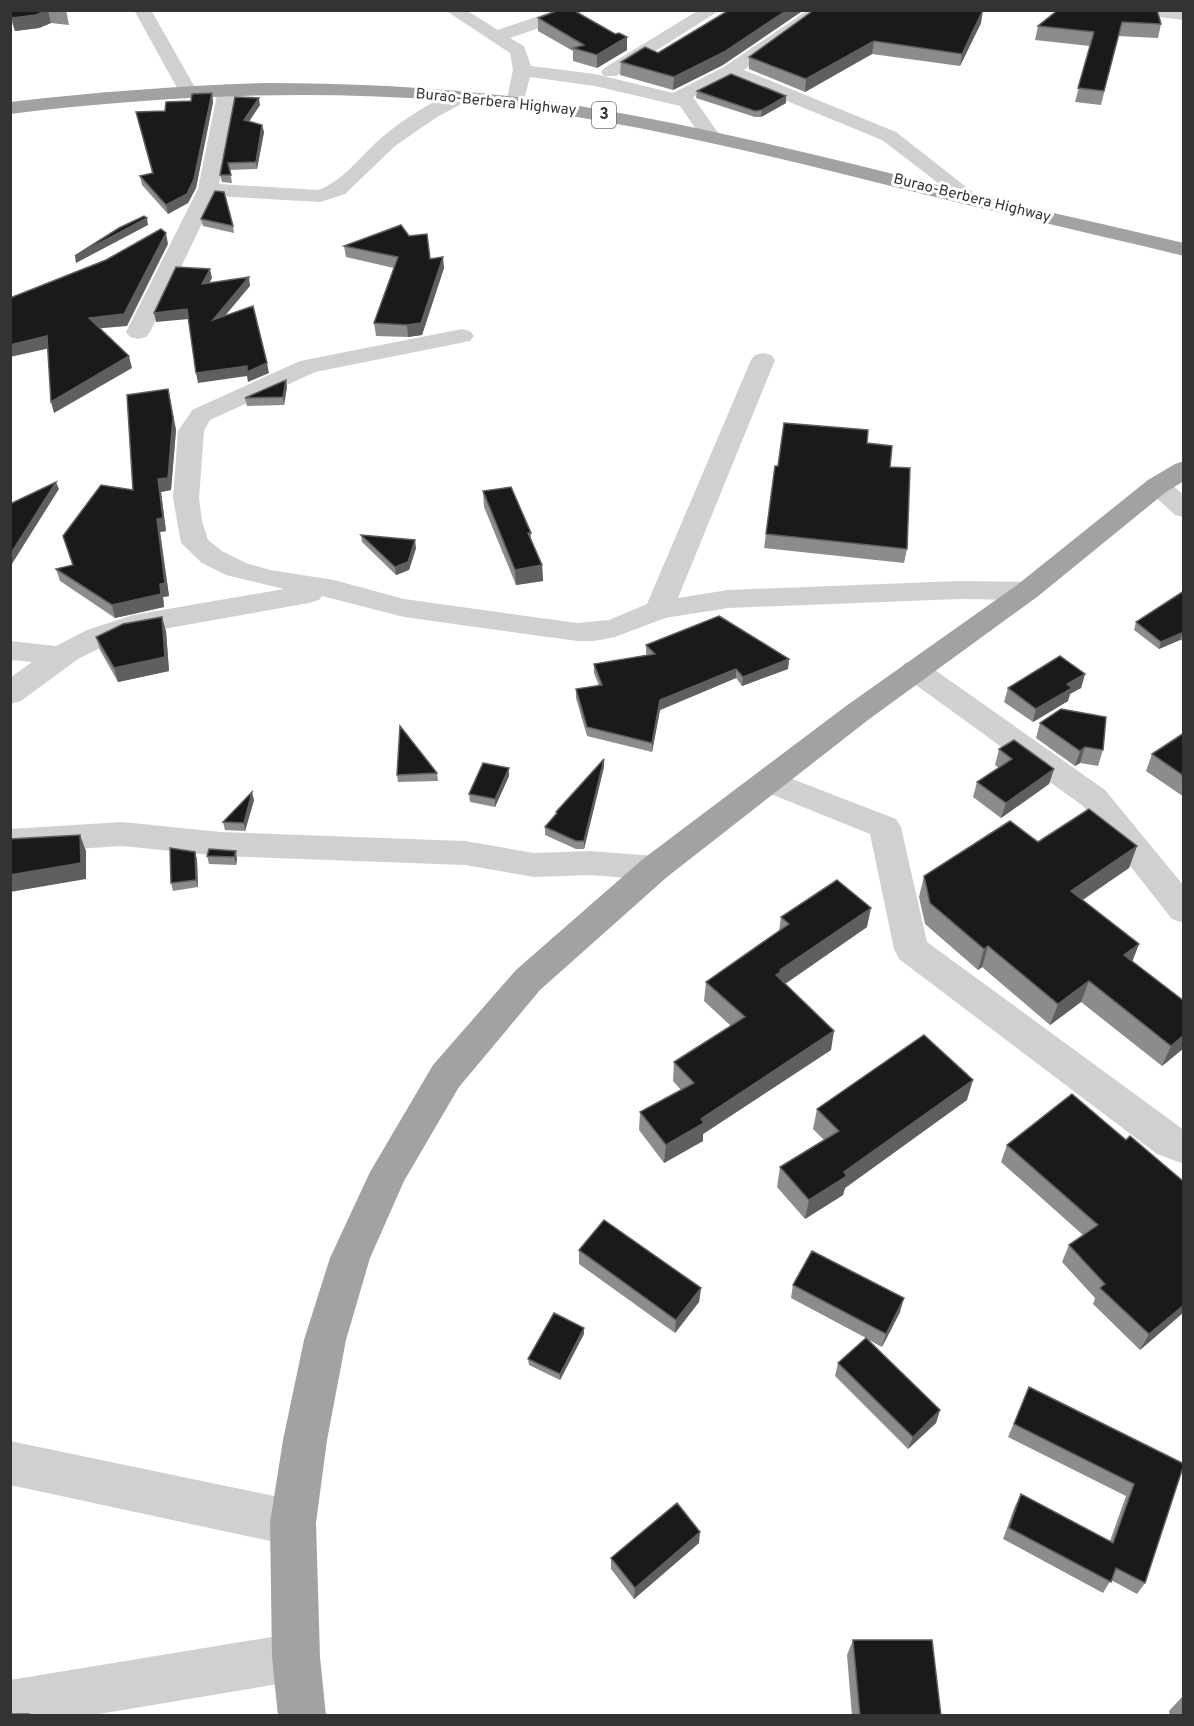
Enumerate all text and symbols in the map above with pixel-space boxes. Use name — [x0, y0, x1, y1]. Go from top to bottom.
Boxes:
street label: Burao-Berbera Highway — [415, 85, 577, 121]
road number: 3 — [592, 102, 616, 128]
street label: Burao-Berbera Highway — [891, 170, 1053, 228]

